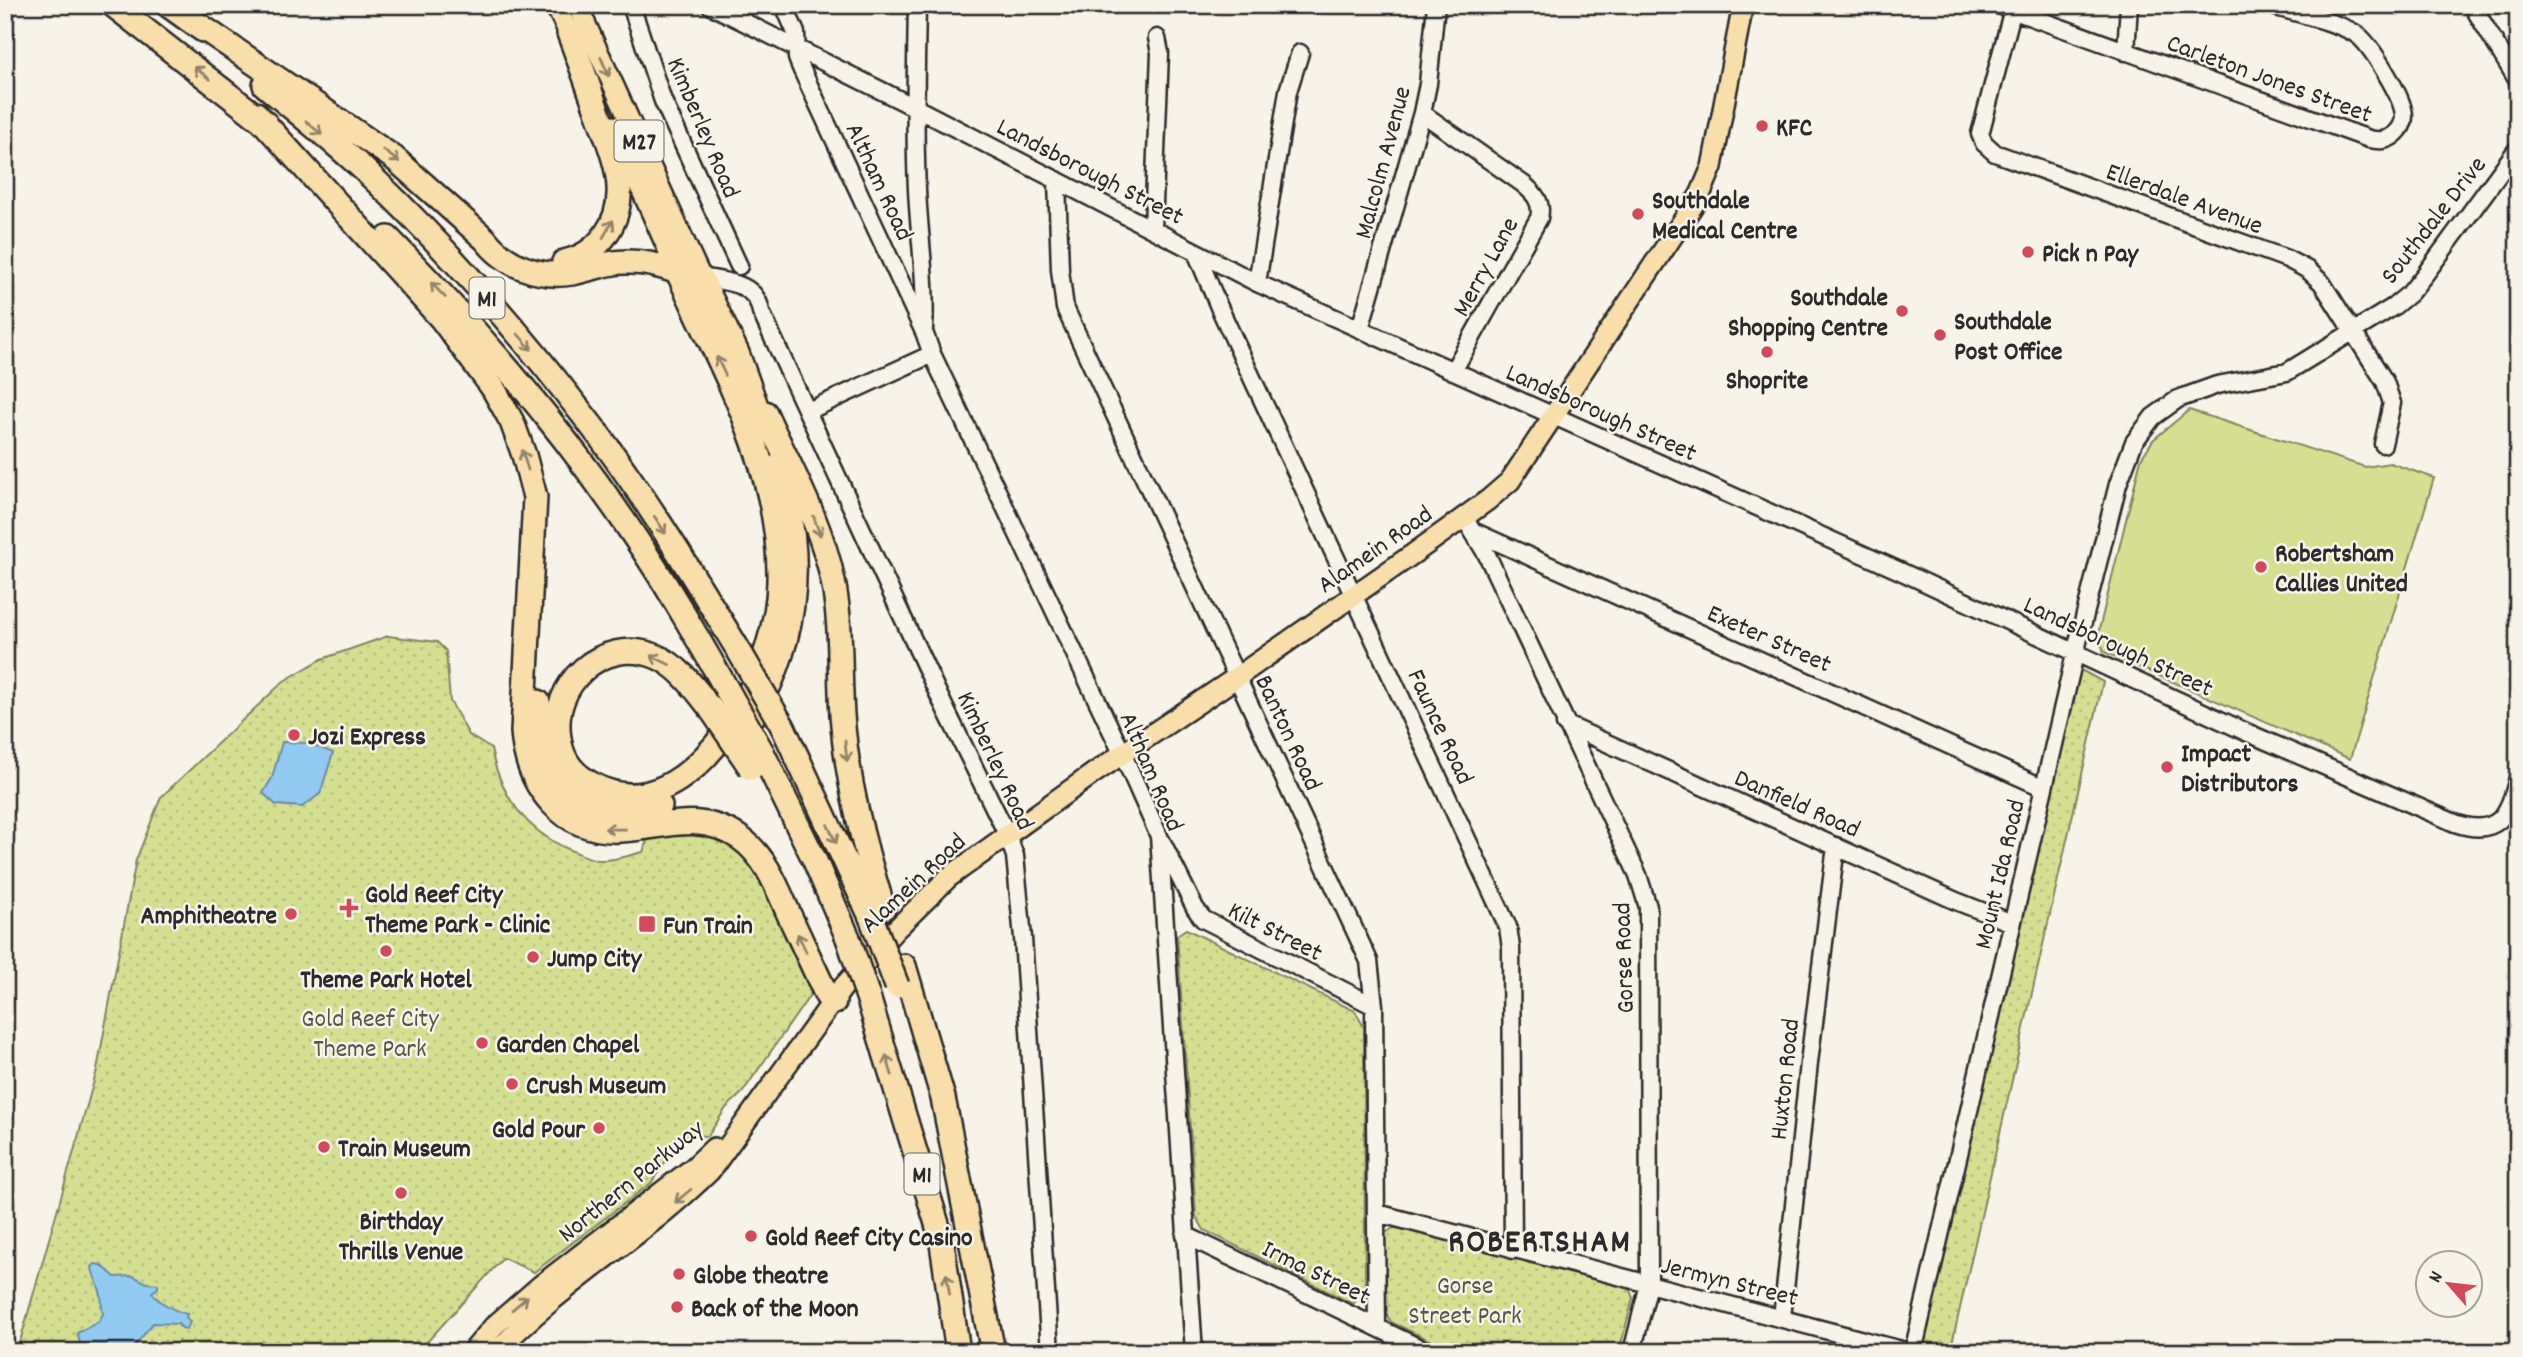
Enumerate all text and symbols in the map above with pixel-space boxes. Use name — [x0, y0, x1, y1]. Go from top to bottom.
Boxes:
street label: Carleton Jones Street — [2161, 26, 2377, 135]
street label: Kimberley Road — [655, 52, 748, 205]
one-way arrow — [599, 56, 612, 78]
one-way arrow — [193, 65, 211, 80]
street label: Malcolm Avenue — [1346, 82, 1423, 243]
street label: Landsborough Street — [989, 110, 1190, 236]
place label: KFC — [1776, 111, 1813, 148]
street label: Altham Road — [834, 117, 921, 248]
marker: KFC — [1754, 118, 1770, 134]
one-way arrow — [305, 119, 323, 135]
road number: M27 — [614, 120, 664, 162]
one-way arrow — [381, 149, 400, 164]
street label: Southdale Drive — [2373, 149, 2497, 293]
street label: Ellerdale Avenue — [2100, 155, 2267, 246]
place label: Southdale Medical Centre — [1652, 184, 1797, 251]
marker: Southdale Medical Centre — [1630, 206, 1646, 222]
street label: Merry Lane — [1445, 211, 1530, 324]
one-way arrow — [602, 220, 616, 240]
place label: Pick n Pay — [2042, 237, 2140, 274]
marker: Pick n Pay — [2020, 244, 2036, 260]
road number: M1 — [470, 278, 504, 318]
one-way arrow — [430, 281, 447, 298]
place label: Southdale Shopping Centre — [1728, 281, 1888, 348]
marker: Southdale Shopping Centre — [1894, 303, 1910, 319]
place label: Southdale Post Office — [1954, 305, 2062, 372]
marker: Southdale Post Office — [1932, 327, 1948, 343]
one-way arrow — [517, 333, 533, 351]
marker: Shoprite — [1759, 344, 1775, 360]
street label: Landsborough Street — [1499, 355, 1702, 473]
one-way arrow — [714, 356, 727, 378]
place label: Shoprite — [1726, 364, 1808, 401]
one-way arrow — [518, 449, 530, 471]
street label: Alamein Road — [1311, 498, 1441, 604]
one-way arrow — [653, 515, 668, 534]
one-way arrow — [812, 515, 824, 537]
place label: Robertsham Callies United — [2275, 537, 2408, 604]
marker: Robertsham Callies United — [2253, 559, 2269, 575]
street label: Landsborough Street — [2017, 588, 2219, 709]
street label: Exeter Street — [1700, 596, 1837, 684]
one-way arrow — [650, 653, 671, 666]
street label: Faunce Road — [1396, 664, 1482, 791]
street label: Banton Road — [1244, 669, 1330, 798]
street label: Kimberley Road — [945, 686, 1042, 837]
street label: Altham Road — [1108, 707, 1192, 838]
place label: Jozi Express — [308, 720, 426, 757]
marker: Jozi Express — [286, 727, 302, 743]
place label: Impact Distributors — [2181, 737, 2298, 804]
one-way arrow — [839, 739, 852, 761]
marker: Impact Distributors — [2159, 759, 2175, 775]
street label: Danfield Road — [1728, 761, 1865, 849]
street label: Mount Ida Road — [1966, 796, 2037, 953]
one-way arrow — [826, 822, 839, 844]
one-way arrow — [604, 823, 627, 836]
street label: Alamein Road — [853, 826, 976, 944]
place label: Gold Reef City Theme Park - Clinic — [365, 878, 550, 945]
street label: Kilt Street — [1221, 894, 1328, 973]
marker: Gold Reef City Theme Park - Clinic — [339, 898, 359, 918]
place label: Amphitheatre — [140, 899, 277, 936]
street label: Gorse Road — [1605, 902, 1646, 1014]
marker: Amphitheatre — [283, 906, 299, 922]
place label: Fun Train — [663, 909, 753, 946]
marker: Fun Train — [637, 914, 657, 934]
one-way arrow — [795, 933, 808, 954]
place label: Jump City — [547, 942, 643, 979]
marker: Theme Park Hotel — [378, 943, 394, 959]
marker: Jump City — [525, 949, 541, 965]
place label: Theme Park Hotel — [300, 963, 472, 1000]
park label: Gold Reef City Theme Park — [301, 1002, 439, 1069]
street label: Huxton Road — [1762, 1017, 1811, 1142]
place label: Garden Chapel — [496, 1028, 640, 1065]
marker: Garden Chapel — [474, 1035, 490, 1051]
one-way arrow — [881, 1054, 894, 1076]
place label: Crush Museum — [526, 1069, 666, 1106]
marker: Crush Museum — [504, 1076, 520, 1092]
street label: Northern Parkway — [551, 1112, 714, 1253]
place label: Gold Pour — [492, 1113, 585, 1150]
marker: Gold Pour — [591, 1120, 607, 1136]
place label: Train Museum — [338, 1132, 471, 1169]
marker: Train Museum — [316, 1139, 332, 1155]
road number: M1 — [904, 1154, 940, 1194]
marker: Birthday Thrills Venue — [393, 1185, 409, 1201]
one-way arrow — [674, 1188, 692, 1204]
place label: Birthday Thrills Venue — [339, 1205, 463, 1272]
place label: Gold Reef City Casino — [765, 1221, 973, 1258]
district label: ROBERTSHAM — [1448, 1221, 1632, 1268]
marker: Gold Reef City Casino — [743, 1228, 759, 1244]
street label: Irma Street — [1255, 1232, 1376, 1317]
street label: Jermyn Street — [1657, 1248, 1802, 1318]
north arrow — [2414, 1248, 2484, 1318]
place label: Globe theatre — [693, 1259, 828, 1296]
marker: Globe theatre — [671, 1266, 687, 1282]
text: N — [2423, 1267, 2451, 1288]
park label: Gorse Street Park — [1408, 1269, 1522, 1336]
one-way arrow — [941, 1273, 954, 1296]
place label: Back of the Moon — [691, 1292, 859, 1329]
one-way arrow — [510, 1295, 528, 1311]
marker: Back of the Moon — [669, 1299, 685, 1315]

